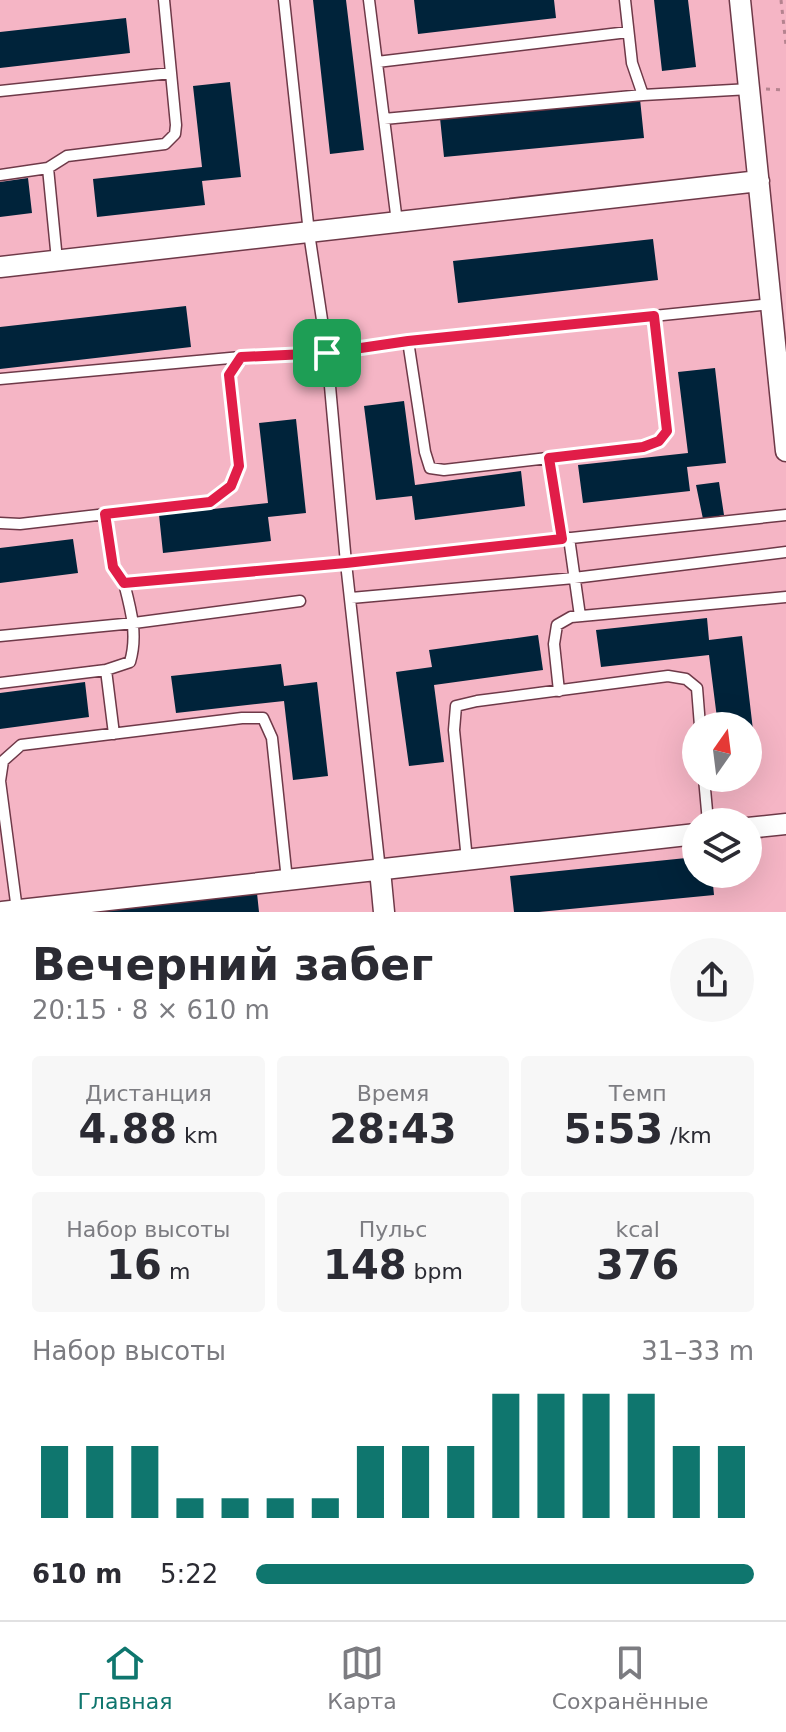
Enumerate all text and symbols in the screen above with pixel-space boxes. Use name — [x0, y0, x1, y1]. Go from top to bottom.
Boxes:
pin — [293, 319, 361, 387]
icon: arrive — [305, 331, 349, 375]
north arrow — [682, 712, 762, 792]
map controls — [682, 712, 762, 888]
button: layers — [682, 808, 762, 888]
button: share — [670, 938, 754, 1022]
text: Вечерний забег — [32, 939, 433, 990]
text: 20:15 · 8 × 610 m — [32, 995, 270, 1025]
text: Дистанция — [85, 1081, 212, 1106]
text: Время — [357, 1081, 429, 1106]
text: Темп — [609, 1081, 667, 1106]
text: 4.88 — [78, 1106, 177, 1152]
text: 28:43 — [329, 1106, 457, 1152]
text: 5:53 — [564, 1106, 663, 1152]
text: km — [177, 1123, 218, 1148]
text: /km — [663, 1123, 712, 1148]
text: Набор высоты — [66, 1217, 230, 1242]
text: Пульс — [359, 1217, 427, 1242]
text: kcal — [615, 1217, 660, 1242]
text: 16 — [106, 1242, 162, 1288]
text: 148 — [323, 1242, 407, 1288]
text: 376 — [596, 1242, 679, 1288]
text: m — [162, 1259, 190, 1284]
text: bpm — [407, 1259, 463, 1284]
text: Набор высоты — [32, 1336, 226, 1366]
text: 31–33 m — [641, 1336, 754, 1366]
text: 610 m — [32, 1559, 122, 1589]
text: 5:22 — [160, 1559, 218, 1589]
tab: Главная — [77, 1641, 172, 1714]
tab: Карта — [327, 1641, 397, 1714]
tab: Сохранённые — [552, 1641, 709, 1714]

